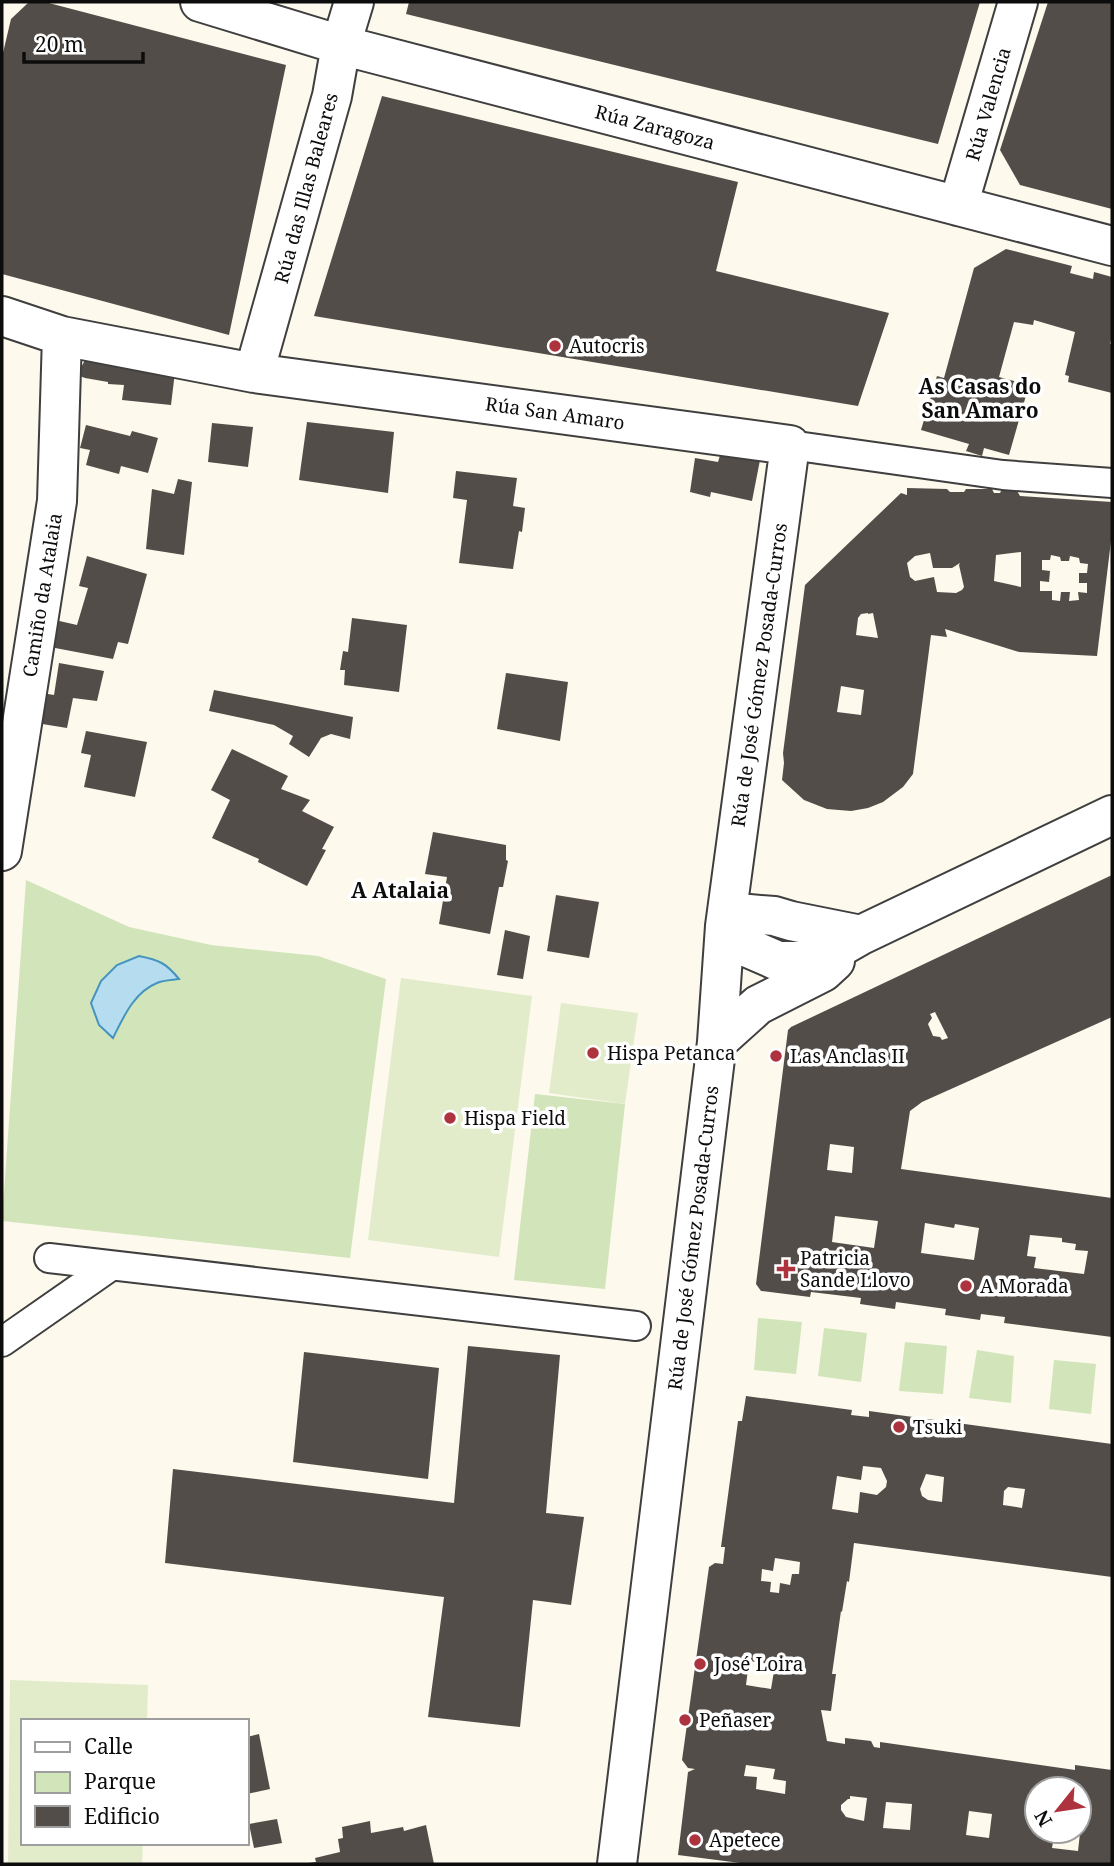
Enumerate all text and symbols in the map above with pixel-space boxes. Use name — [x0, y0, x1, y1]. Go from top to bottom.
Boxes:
scale bar — [24, 21, 144, 65]
text: 20 m — [35, 30, 84, 58]
street label: Rúa Valencia — [959, 44, 1017, 164]
street label: Rúa das Illas Baleares — [268, 90, 344, 286]
street label: Rúa Zaragoza — [592, 99, 718, 155]
place label: Autocris — [569, 333, 645, 359]
marker: Autocris — [547, 338, 563, 354]
district label: As Casas do San Amaro — [919, 372, 1041, 424]
street label: Rúa San Amaro — [484, 390, 626, 436]
street label: Camiño da Atalaia — [16, 511, 68, 679]
street label: Rúa de José Gómez Posada-Curros — [725, 521, 793, 829]
district label: A Atalaia — [351, 876, 449, 904]
place label: Hispa Petanca — [607, 1040, 735, 1066]
place label: Las Anclas II — [790, 1043, 905, 1069]
marker: Hispa Petanca — [585, 1045, 601, 1061]
marker: Las Anclas II — [768, 1048, 784, 1064]
street label: Rúa de José Gómez Posada-Curros — [661, 1084, 725, 1392]
place label: Hispa Field — [464, 1105, 566, 1131]
marker: Hispa Field — [442, 1110, 458, 1126]
place label: Patricia Sande Llovo — [800, 1245, 911, 1293]
marker: Patricia Sande Llovo — [778, 1261, 794, 1277]
place label: A Morada — [980, 1273, 1069, 1299]
marker: A Morada — [958, 1278, 974, 1294]
place label: Tsuki — [913, 1414, 962, 1440]
marker: Tsuki — [891, 1419, 907, 1435]
place label: José Loira — [713, 1651, 804, 1677]
marker: José Loira — [692, 1656, 708, 1672]
place label: Peñaser — [699, 1707, 771, 1733]
marker: Peñaser — [677, 1712, 693, 1728]
legend — [21, 1719, 248, 1845]
text: Calle — [84, 1732, 133, 1760]
text: Parque — [84, 1767, 156, 1795]
north arrow — [1023, 1775, 1093, 1845]
text: Edificio — [84, 1802, 160, 1830]
text: N — [1028, 1805, 1058, 1831]
place label: Apetece — [709, 1827, 781, 1853]
marker: Apetece — [687, 1832, 703, 1848]

